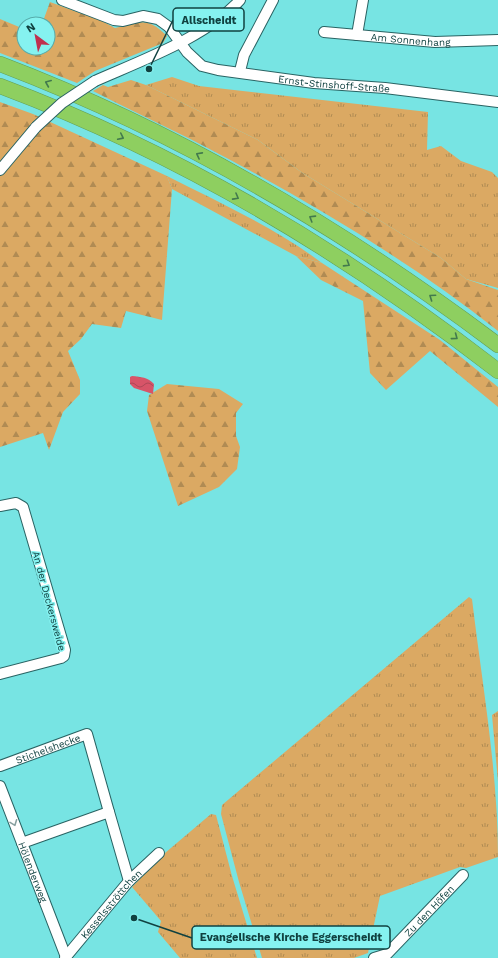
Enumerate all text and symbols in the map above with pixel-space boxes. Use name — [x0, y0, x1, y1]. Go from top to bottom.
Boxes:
callout: Allscheidt — [173, 8, 244, 31]
text: Allscheidt — [182, 14, 237, 27]
north arrow — [16, 16, 56, 56]
text: N — [24, 20, 38, 36]
street label: Am Sonnenhang — [370, 31, 451, 48]
street label: Ernst-Stinshoff-Straße — [278, 73, 391, 94]
one-way arrow — [44, 80, 51, 88]
one-way arrow — [116, 133, 124, 140]
one-way arrow — [196, 152, 203, 159]
one-way arrow — [232, 193, 239, 200]
one-way arrow — [310, 216, 317, 223]
one-way arrow — [343, 259, 350, 267]
one-way arrow — [430, 295, 437, 302]
one-way arrow — [450, 333, 457, 340]
street label: An der Deckersweide — [30, 550, 68, 652]
street label: Stichelshecke — [14, 731, 82, 765]
one-way arrow — [10, 819, 18, 826]
street label: Hölenderweg — [17, 840, 50, 904]
street label: Kesselsströttchen — [78, 867, 143, 941]
street label: Zu den Höfen — [402, 883, 456, 938]
callout: Evangelische Kirche Eggerscheidt — [192, 926, 390, 949]
text: Evangelische Kirche Eggerscheidt — [200, 931, 382, 944]

